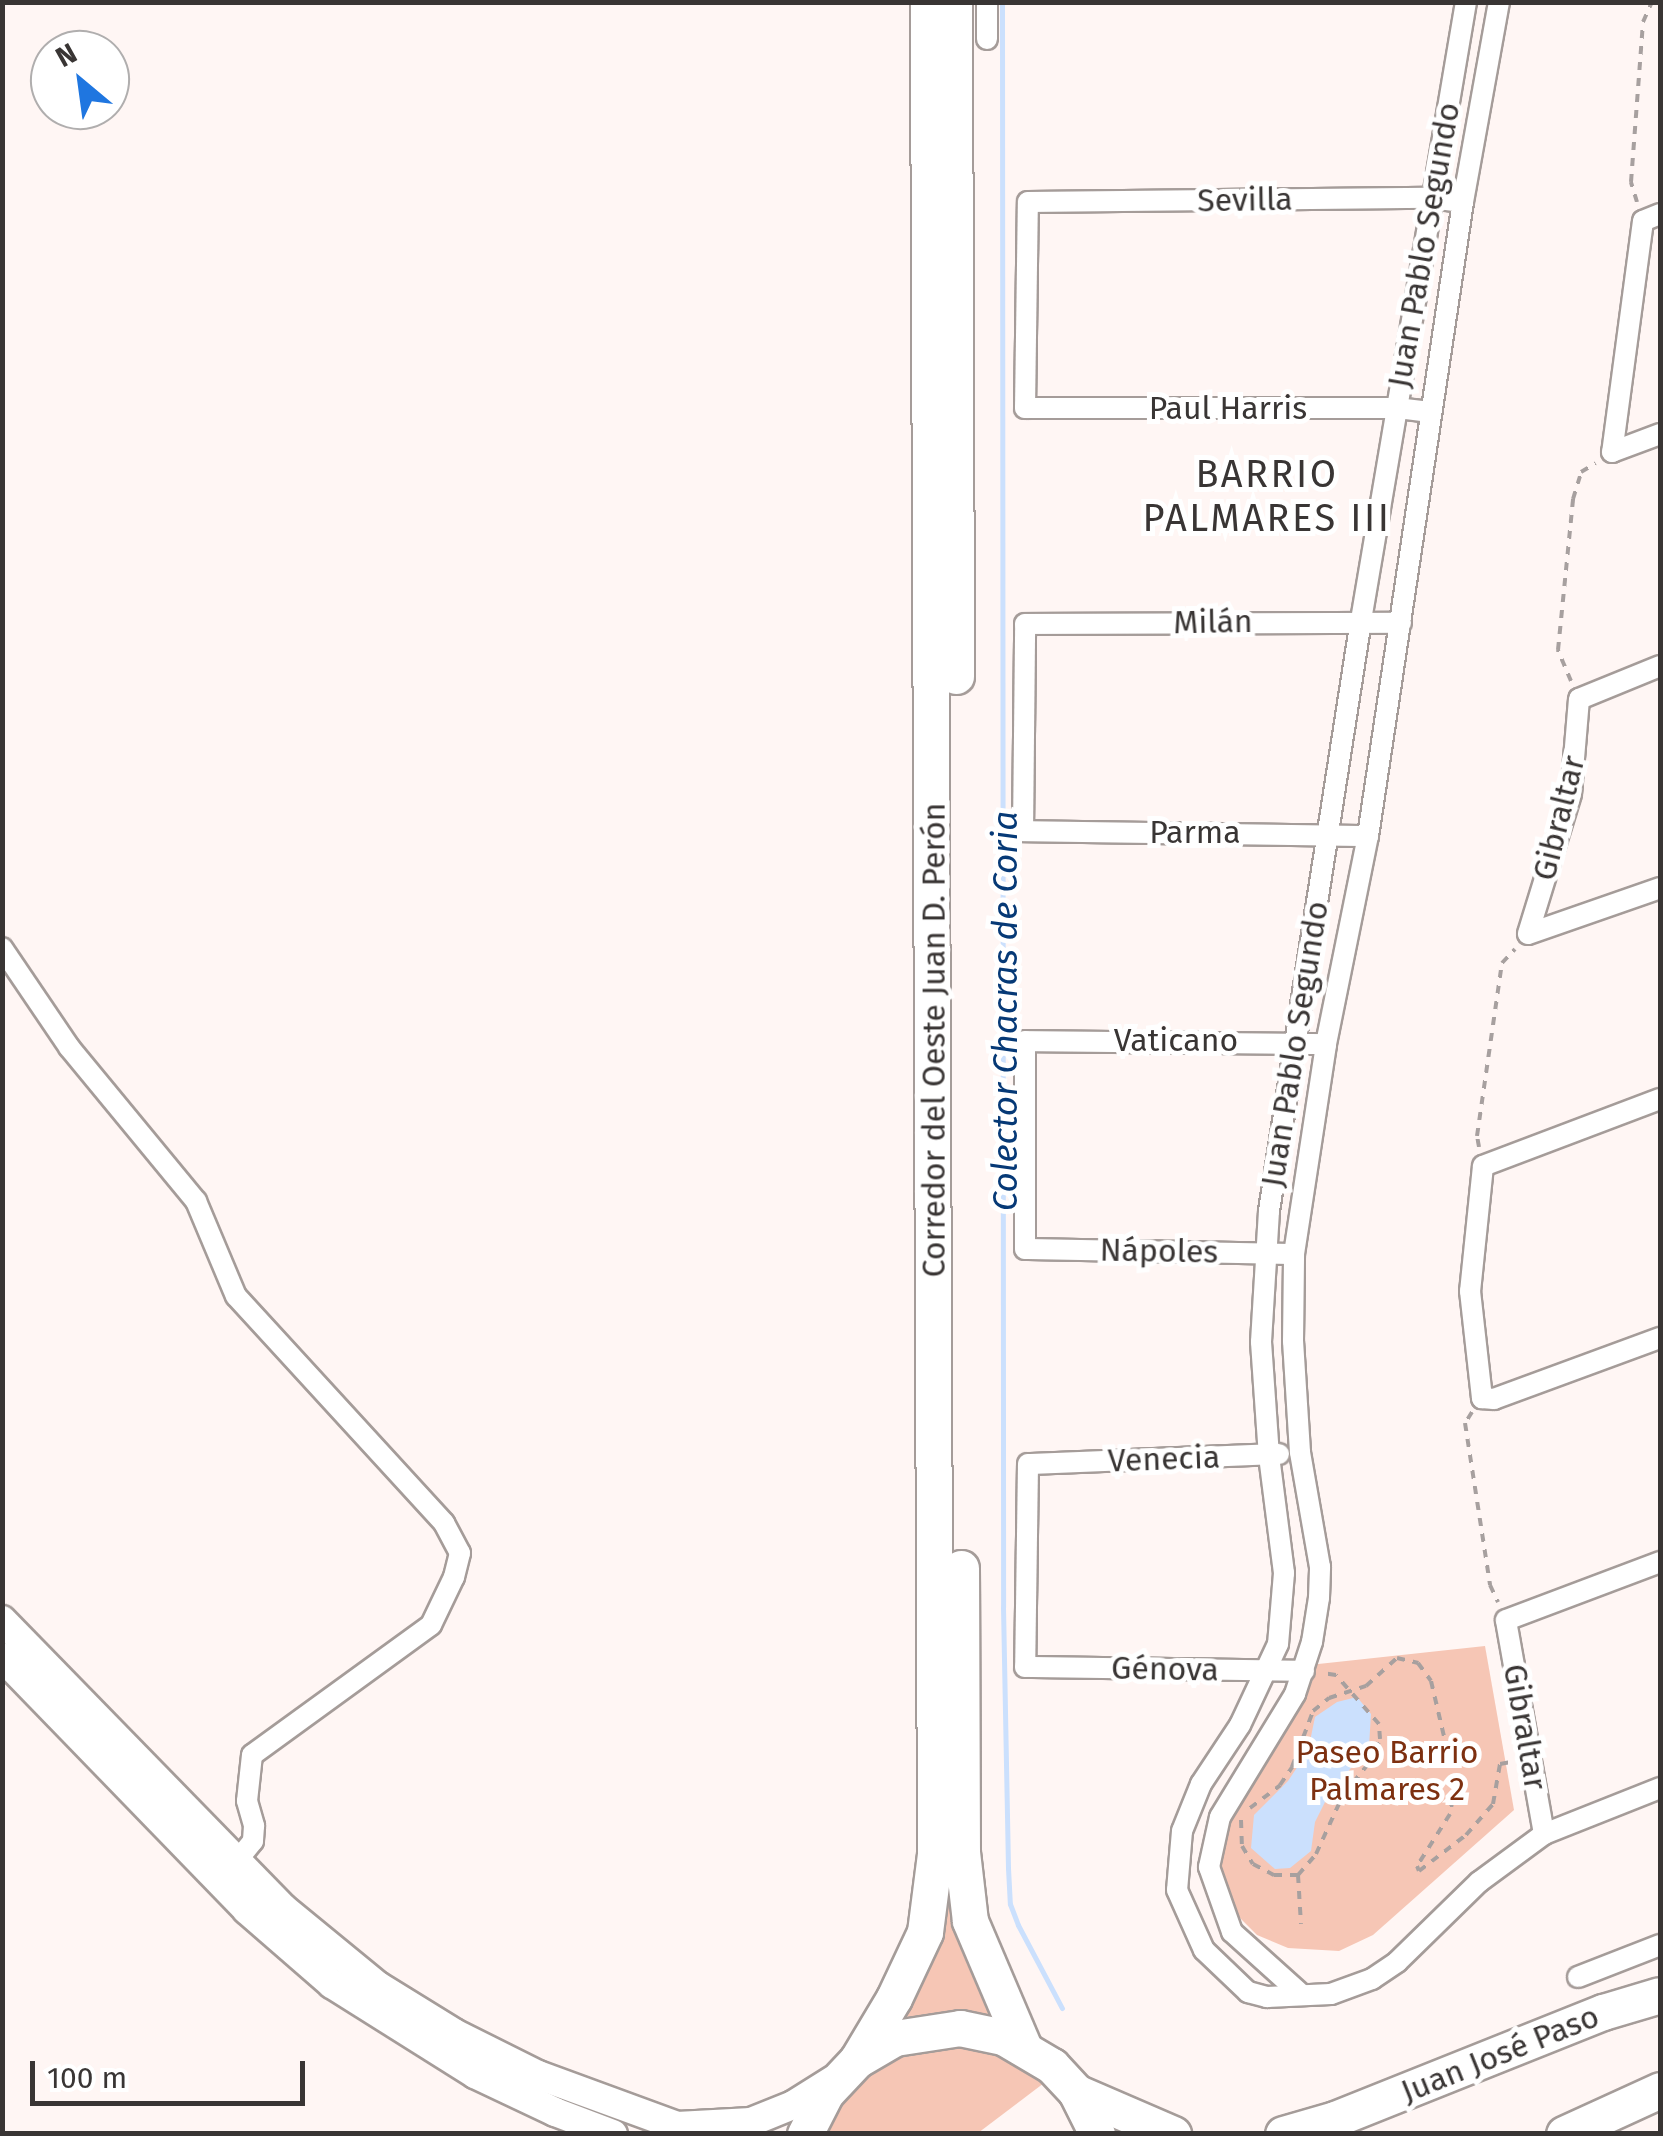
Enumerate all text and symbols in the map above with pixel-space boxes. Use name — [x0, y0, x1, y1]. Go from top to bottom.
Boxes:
north arrow — [30, 30, 130, 130]
text: N — [50, 36, 82, 74]
street label: Juan Pablo Segundo — [1380, 99, 1468, 391]
street label: Sevilla — [1197, 180, 1293, 220]
street label: Paul Harris — [1149, 389, 1307, 427]
district label: BARRIO PALMARES III — [1143, 452, 1391, 542]
street label: Milán — [1173, 602, 1253, 642]
street label: Gibraltar — [1525, 752, 1593, 884]
street label: Corredor del Oeste Juan D. Perón — [915, 803, 953, 1277]
water label: Colector Chacras de Coria — [984, 811, 1026, 1211]
street label: Parma — [1149, 813, 1241, 851]
street label: Juan Pablo Segundo — [1253, 898, 1337, 1190]
street label: Vaticano — [1114, 1021, 1238, 1059]
street label: Nápoles — [1099, 1231, 1219, 1271]
street label: Venecia — [1107, 1438, 1221, 1480]
street label: Génova — [1111, 1649, 1219, 1689]
street label: Gibraltar — [1495, 1661, 1555, 1793]
park label: Paseo Barrio Palmares 2 — [1296, 1734, 1478, 1809]
street label: Juan José Paso — [1396, 1997, 1604, 2111]
scale bar — [35, 2041, 310, 2103]
text: 100 m — [47, 2060, 127, 2096]

